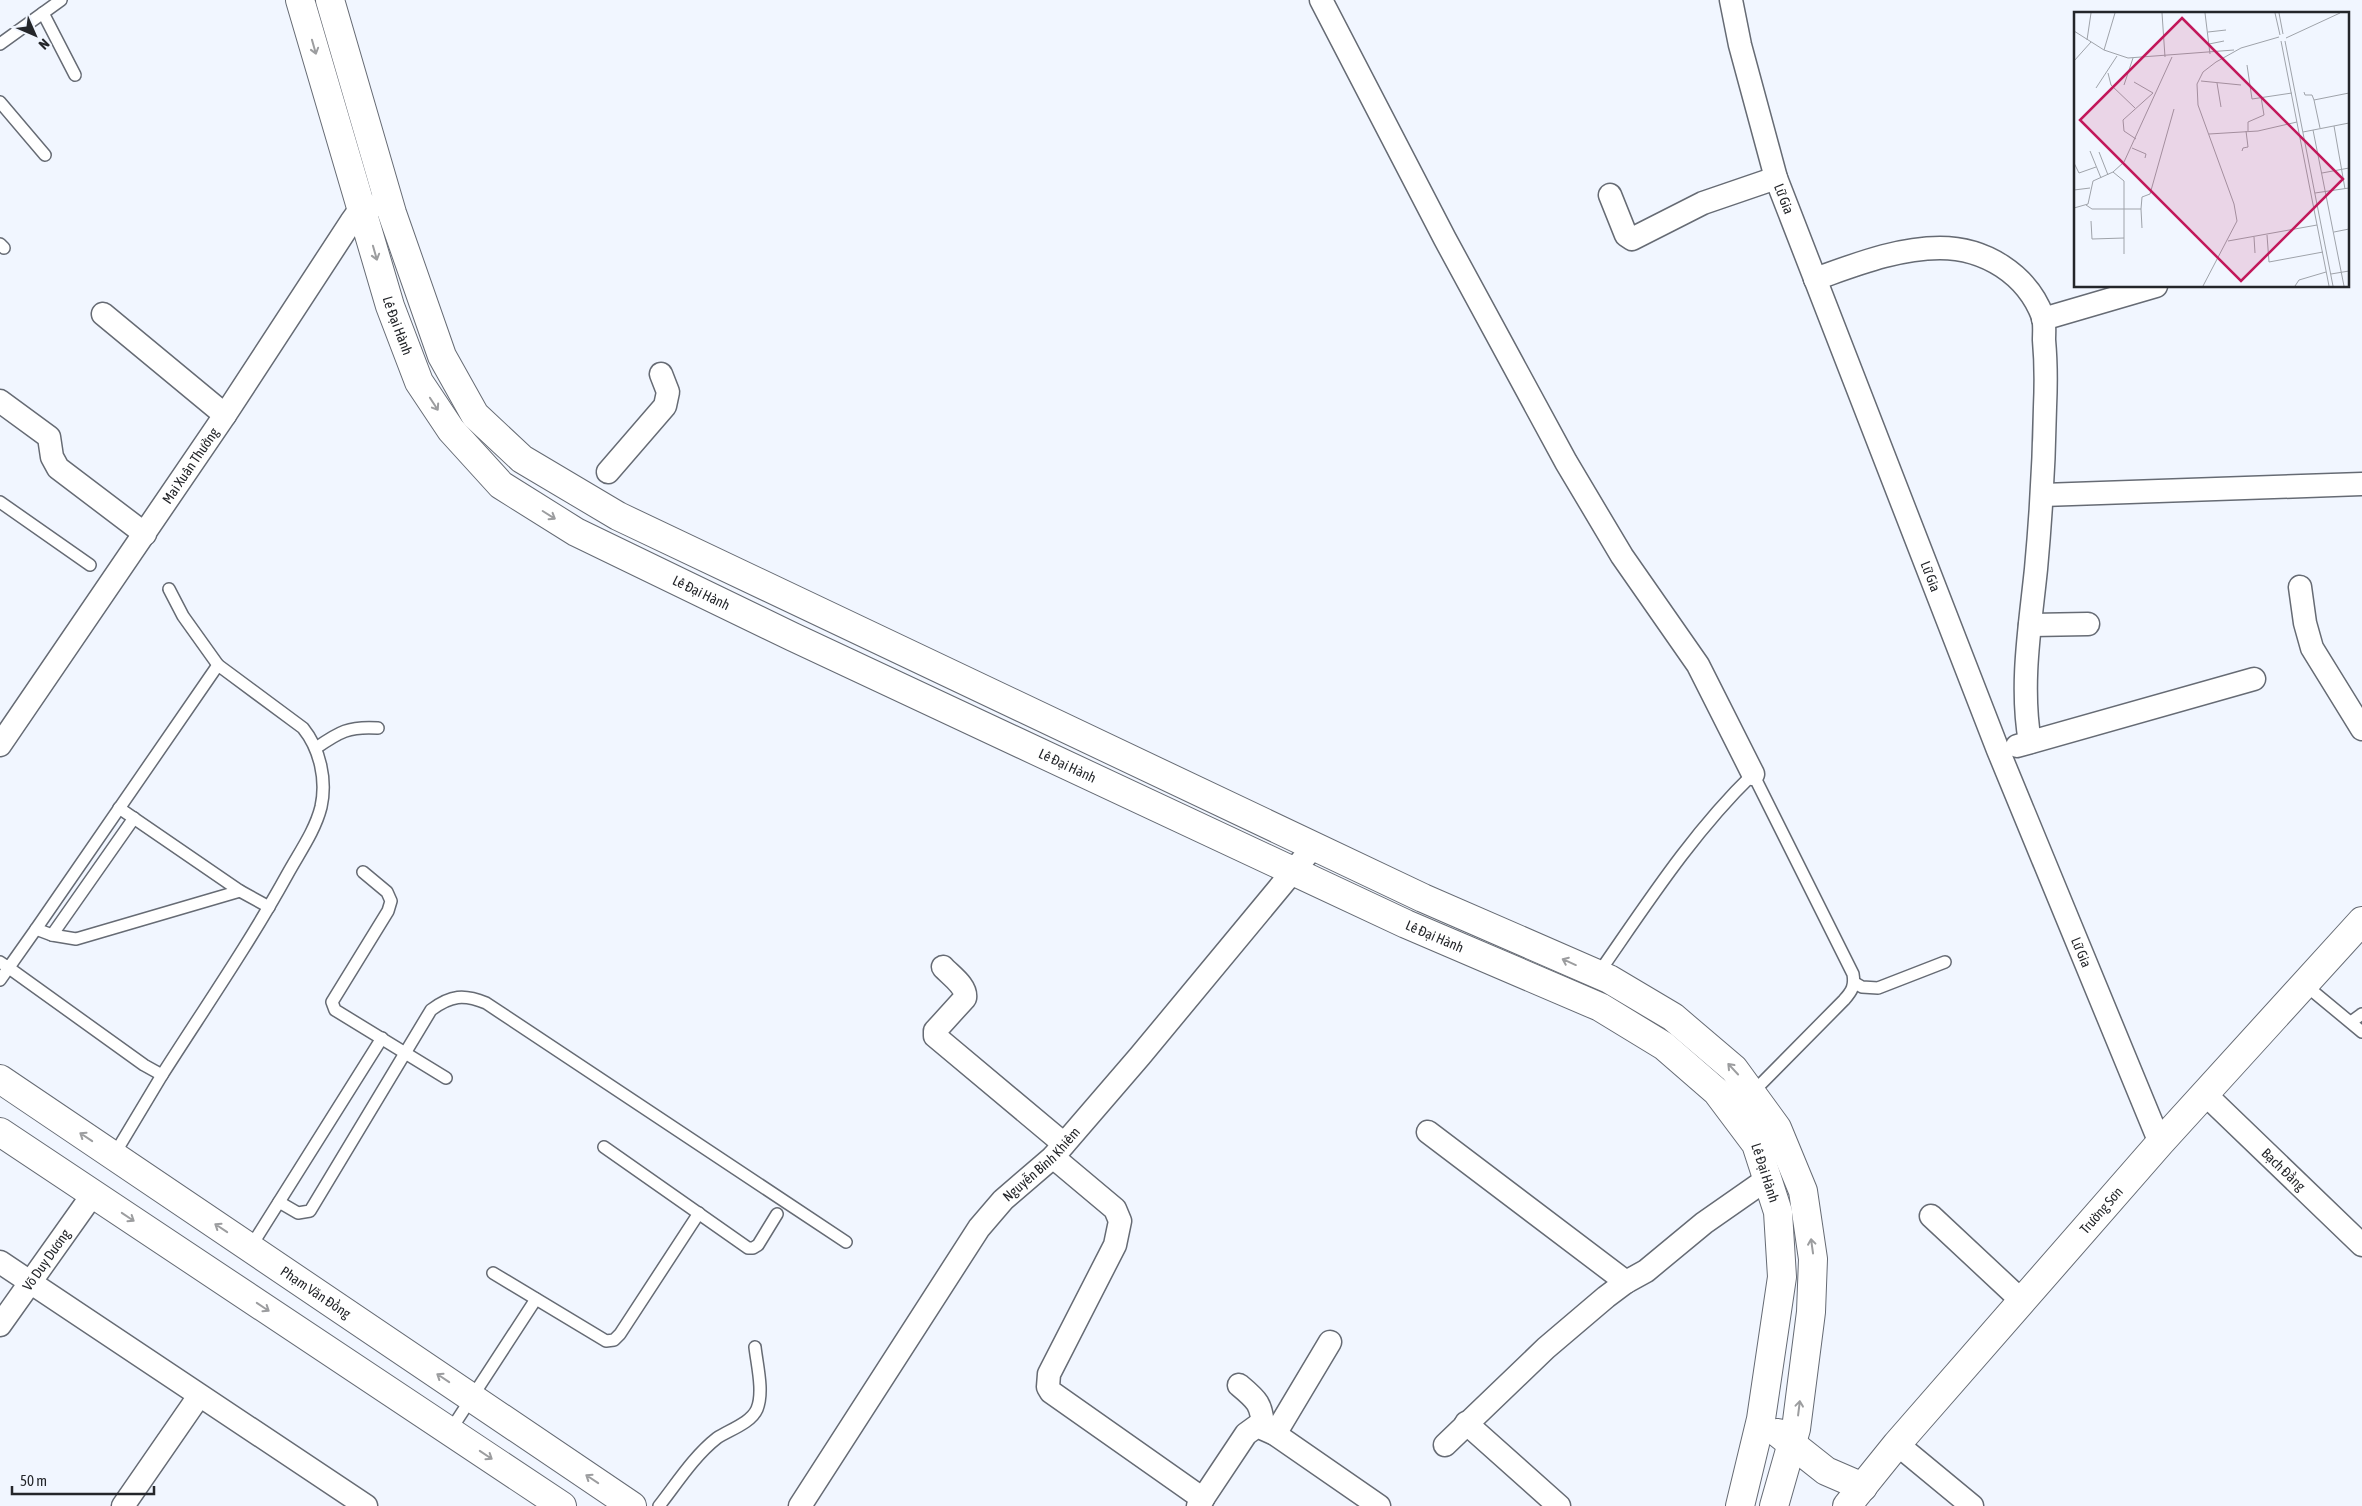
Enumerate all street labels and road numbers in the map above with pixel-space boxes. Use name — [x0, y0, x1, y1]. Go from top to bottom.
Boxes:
street label: Lữ Gia — [1771, 181, 1797, 216]
street label: Lê Đại Hành — [380, 294, 416, 357]
street label: Mai Xuân Thưởng — [159, 425, 222, 507]
street label: Lữ Gia — [1917, 559, 1944, 594]
street label: Lê Đại Hành — [670, 572, 732, 613]
street label: Lê Đại Hành — [1036, 745, 1099, 786]
street label: Lê Đại Hành — [1403, 917, 1466, 956]
street label: Lữ Gia — [2068, 935, 2095, 970]
street label: Nguyễn Bỉnh Khiêm — [999, 1124, 1083, 1205]
street label: Lê Đại Hành — [1748, 1141, 1782, 1204]
street label: Bạch Đằng — [2258, 1145, 2309, 1194]
street label: Trường Sơn — [2076, 1184, 2126, 1237]
street label: Võ Duy Dương — [19, 1226, 73, 1293]
street label: Phạm Văn Đồng — [278, 1263, 354, 1322]

